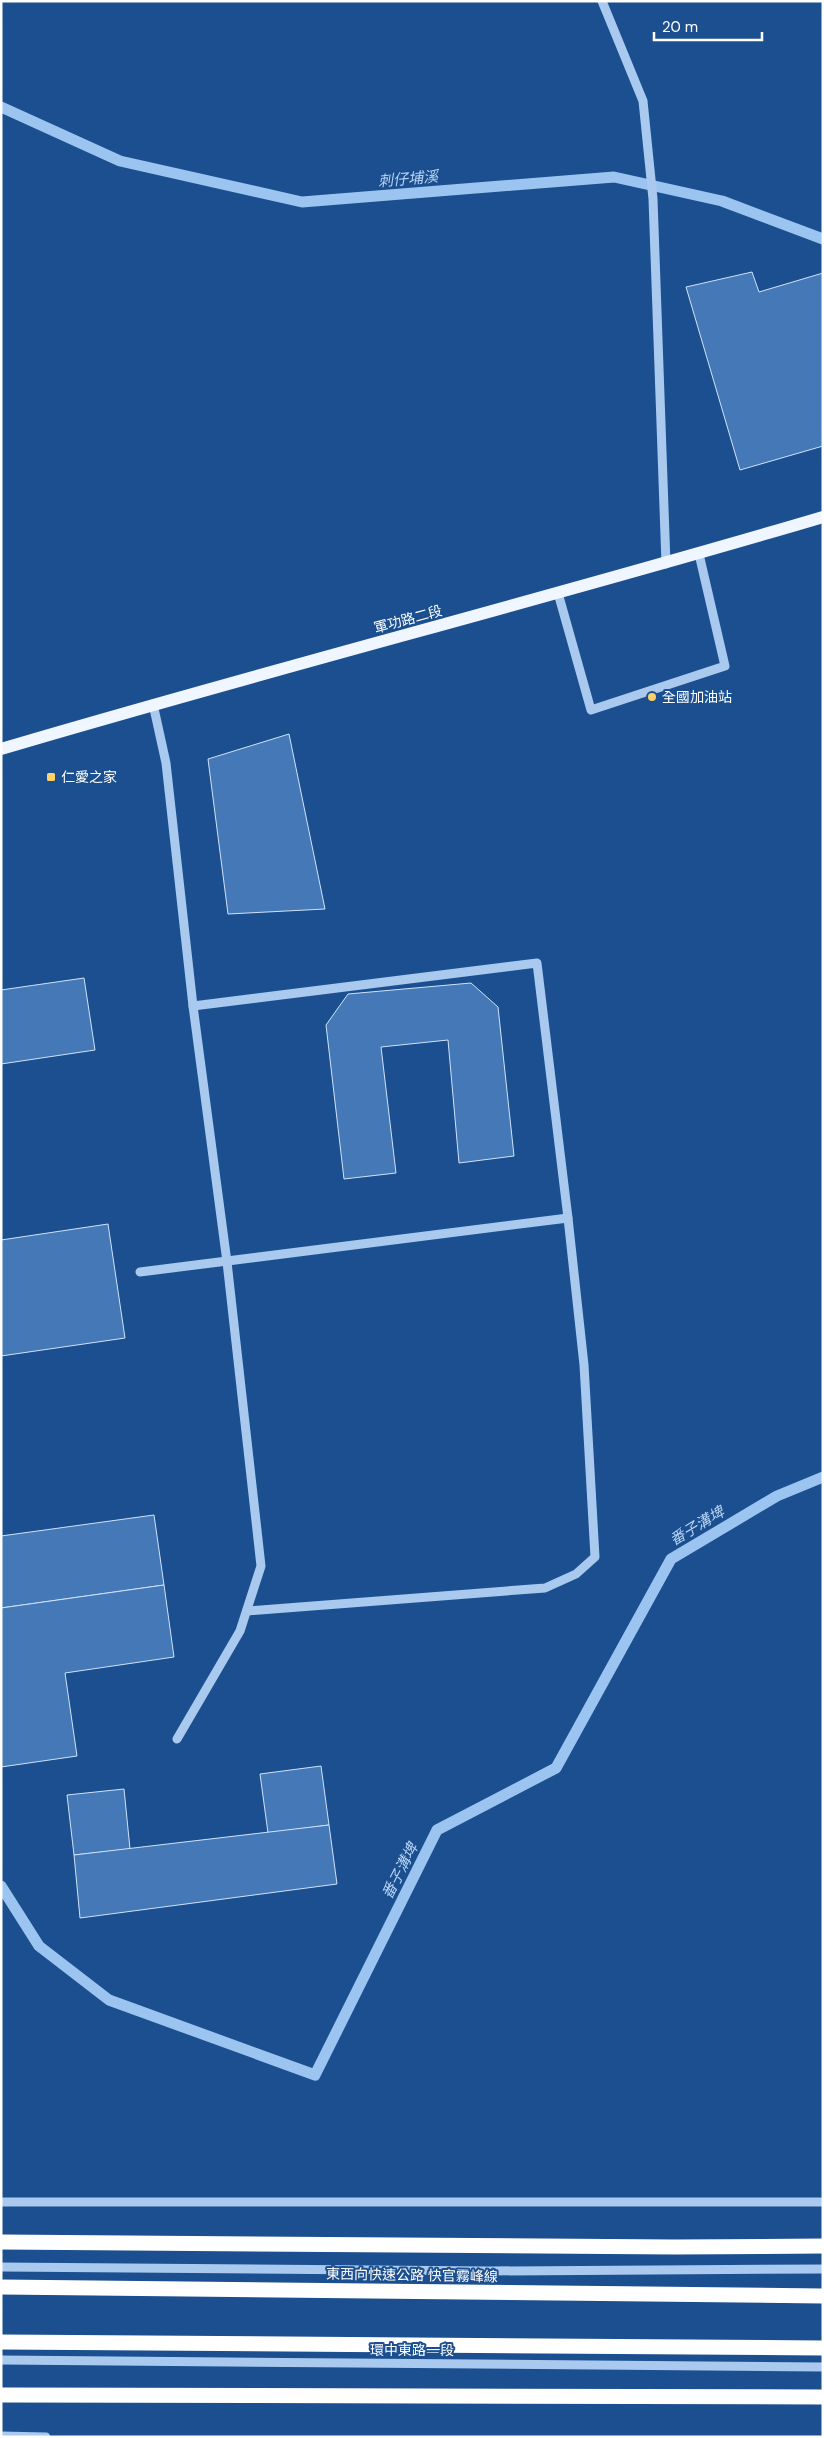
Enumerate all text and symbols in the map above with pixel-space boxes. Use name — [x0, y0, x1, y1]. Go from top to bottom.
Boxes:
scale bar — [654, 10, 762, 42]
text: 20 m — [662, 17, 698, 37]
water label: 刺仔埔溪 — [377, 166, 441, 192]
street label: 軍功路二段 — [372, 601, 444, 637]
place label: 全國加油站 — [662, 688, 732, 706]
marker: 全國加油站 — [646, 691, 658, 703]
place label: 仁愛之家 — [61, 768, 117, 786]
marker: 仁愛之家 — [45, 771, 57, 783]
water label: 番子溝埤 — [666, 1501, 730, 1550]
water label: 番子溝埤 — [377, 1838, 423, 1902]
street label: 東西向快速公路 快官霧峰線 — [326, 2265, 498, 2285]
street label: 環中東路一段 — [370, 2341, 454, 2359]

